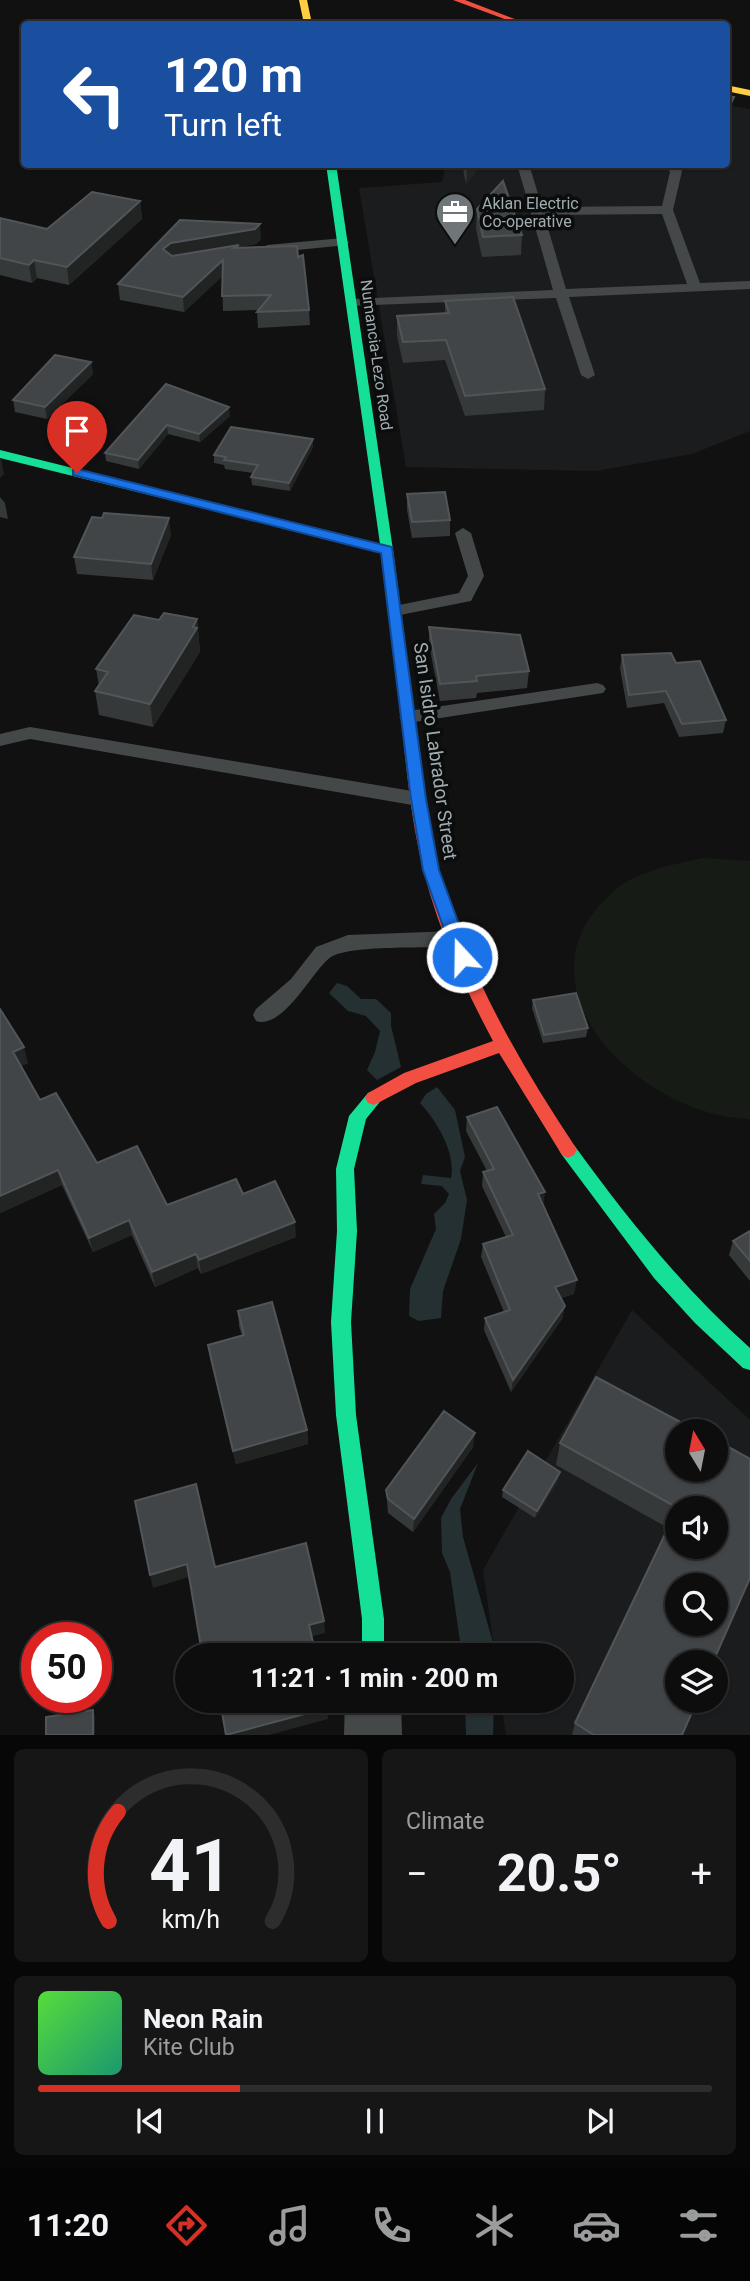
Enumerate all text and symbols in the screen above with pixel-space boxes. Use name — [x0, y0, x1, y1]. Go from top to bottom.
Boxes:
text: 120 m — [164, 47, 303, 104]
icon: left — [49, 49, 140, 140]
text: Turn left — [164, 106, 282, 144]
office icon: Aklan Electric Co-operative — [434, 191, 476, 246]
place label: Aklan Electric Co-operative — [482, 194, 579, 231]
street label: Numancia-Lezo Road — [357, 279, 396, 432]
pin — [47, 401, 107, 473]
icon: arrive — [58, 412, 96, 450]
street label: San Isidro Labrador Street — [409, 641, 462, 861]
position arrow — [425, 920, 499, 994]
north arrow — [665, 1419, 728, 1482]
map controls — [665, 1419, 728, 1713]
button: sound — [665, 1496, 728, 1559]
button: search — [665, 1573, 728, 1636]
speed limit sign: 50 — [21, 1622, 112, 1713]
button: layers — [665, 1650, 728, 1713]
text: 11:21 · 1 min · 200 m — [251, 1663, 498, 1693]
text: Climate — [406, 1808, 485, 1835]
text: 41 — [149, 1824, 233, 1910]
text: 20.5° — [497, 1843, 622, 1904]
text: − — [406, 1852, 428, 1896]
text: + — [690, 1852, 712, 1896]
text: km/h — [162, 1905, 220, 1934]
text: Neon Rain — [143, 2004, 263, 2034]
text: Kite Club — [143, 2034, 235, 2061]
icon: previous — [131, 2102, 169, 2140]
icon: pause — [356, 2102, 394, 2140]
icon: next — [581, 2102, 619, 2140]
icon: directions — [162, 2201, 211, 2250]
icon: music — [265, 2201, 314, 2250]
icon: phone — [367, 2201, 416, 2250]
icon: climate — [470, 2201, 519, 2250]
icon: car — [572, 2201, 621, 2250]
icon: filters — [674, 2201, 723, 2250]
text: 11:20 — [27, 2206, 109, 2244]

